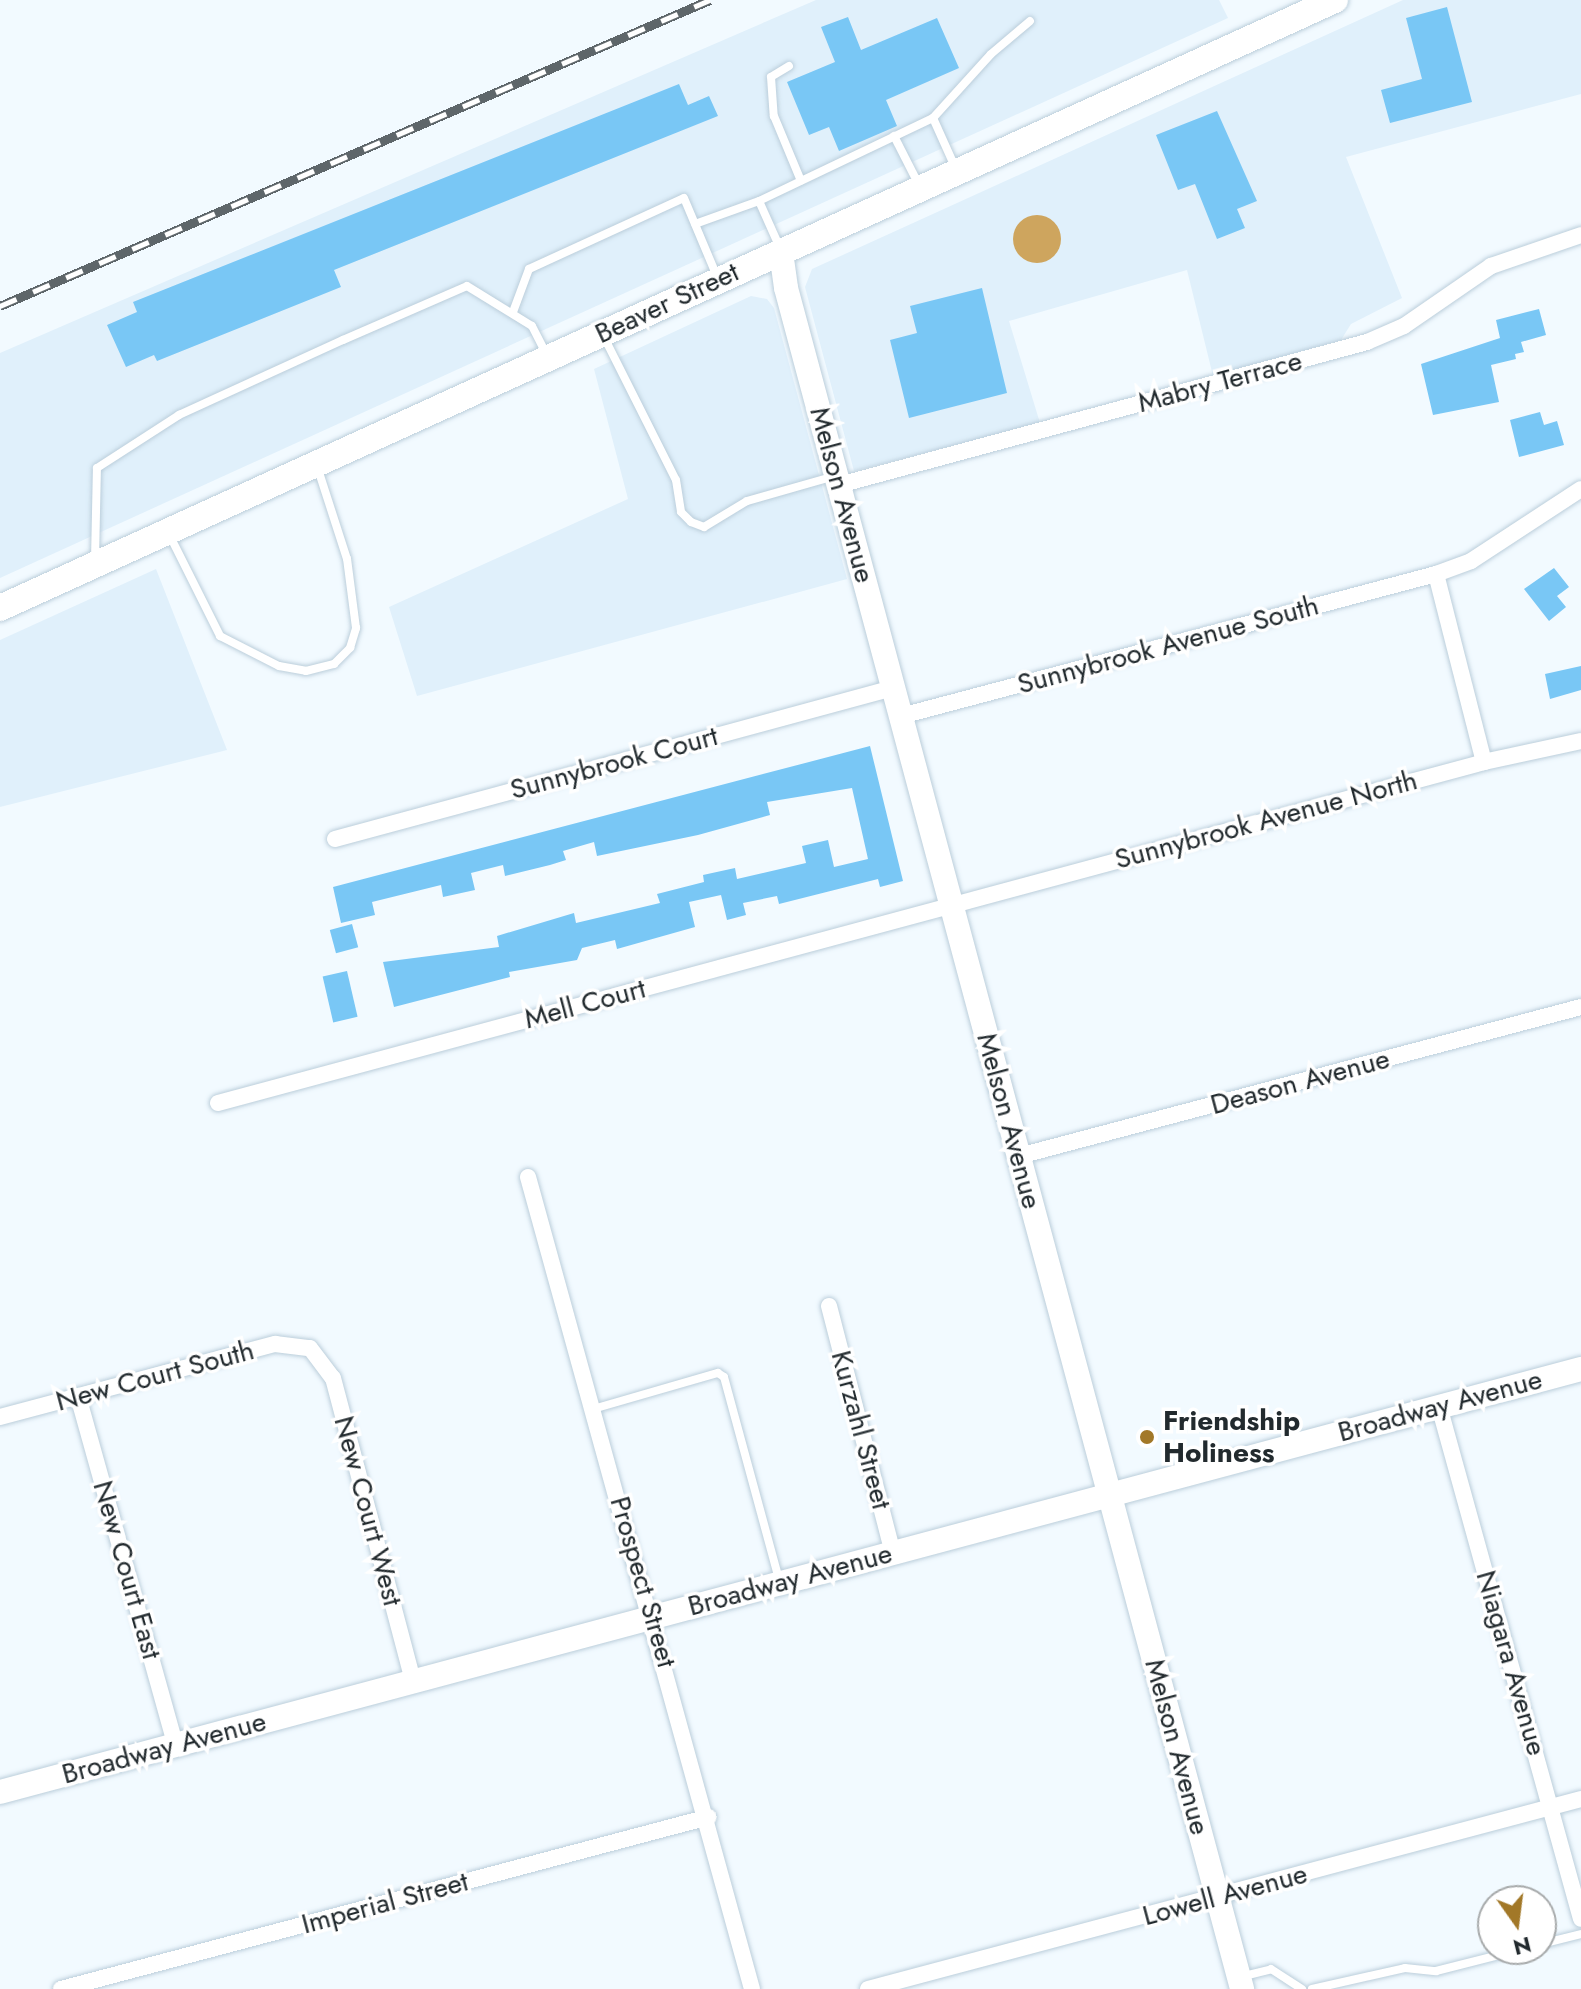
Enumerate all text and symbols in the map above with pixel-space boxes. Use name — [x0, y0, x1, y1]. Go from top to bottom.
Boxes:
street label: Beaver Street — [590, 255, 744, 351]
street label: Mabry Terrace — [1134, 344, 1306, 420]
street label: Melson Avenue — [802, 404, 882, 586]
street label: Sunnybrook Avenue South — [1014, 589, 1322, 701]
street label: Sunnybrook Court — [507, 719, 721, 807]
street label: Sunnybrook Avenue North — [1111, 763, 1421, 877]
street label: Mell Court — [521, 972, 649, 1036]
street label: Melson Avenue — [969, 1030, 1049, 1212]
street label: Deason Avenue — [1207, 1042, 1393, 1122]
street label: New Court South — [52, 1333, 258, 1419]
street label: Kurzahl Street — [824, 1347, 898, 1513]
street label: Broadway Avenue — [1334, 1363, 1546, 1449]
place label: Friendship Holiness — [1163, 1404, 1300, 1470]
street label: New Court West — [327, 1413, 409, 1609]
marker: Friendship Holiness — [1138, 1428, 1156, 1446]
street label: New Court East — [86, 1477, 168, 1663]
street label: Prospect Street — [603, 1493, 683, 1671]
street label: Broadway Avenue — [684, 1537, 896, 1623]
street label: Niagara Avenue — [1469, 1567, 1553, 1759]
street label: Melson Avenue — [1137, 1656, 1217, 1838]
street label: Broadway Avenue — [58, 1705, 270, 1791]
street label: Lowell Avenue — [1139, 1857, 1311, 1933]
street label: Imperial Street — [298, 1865, 472, 1941]
north arrow — [1477, 1885, 1557, 1965]
text: N — [1510, 1929, 1535, 1964]

